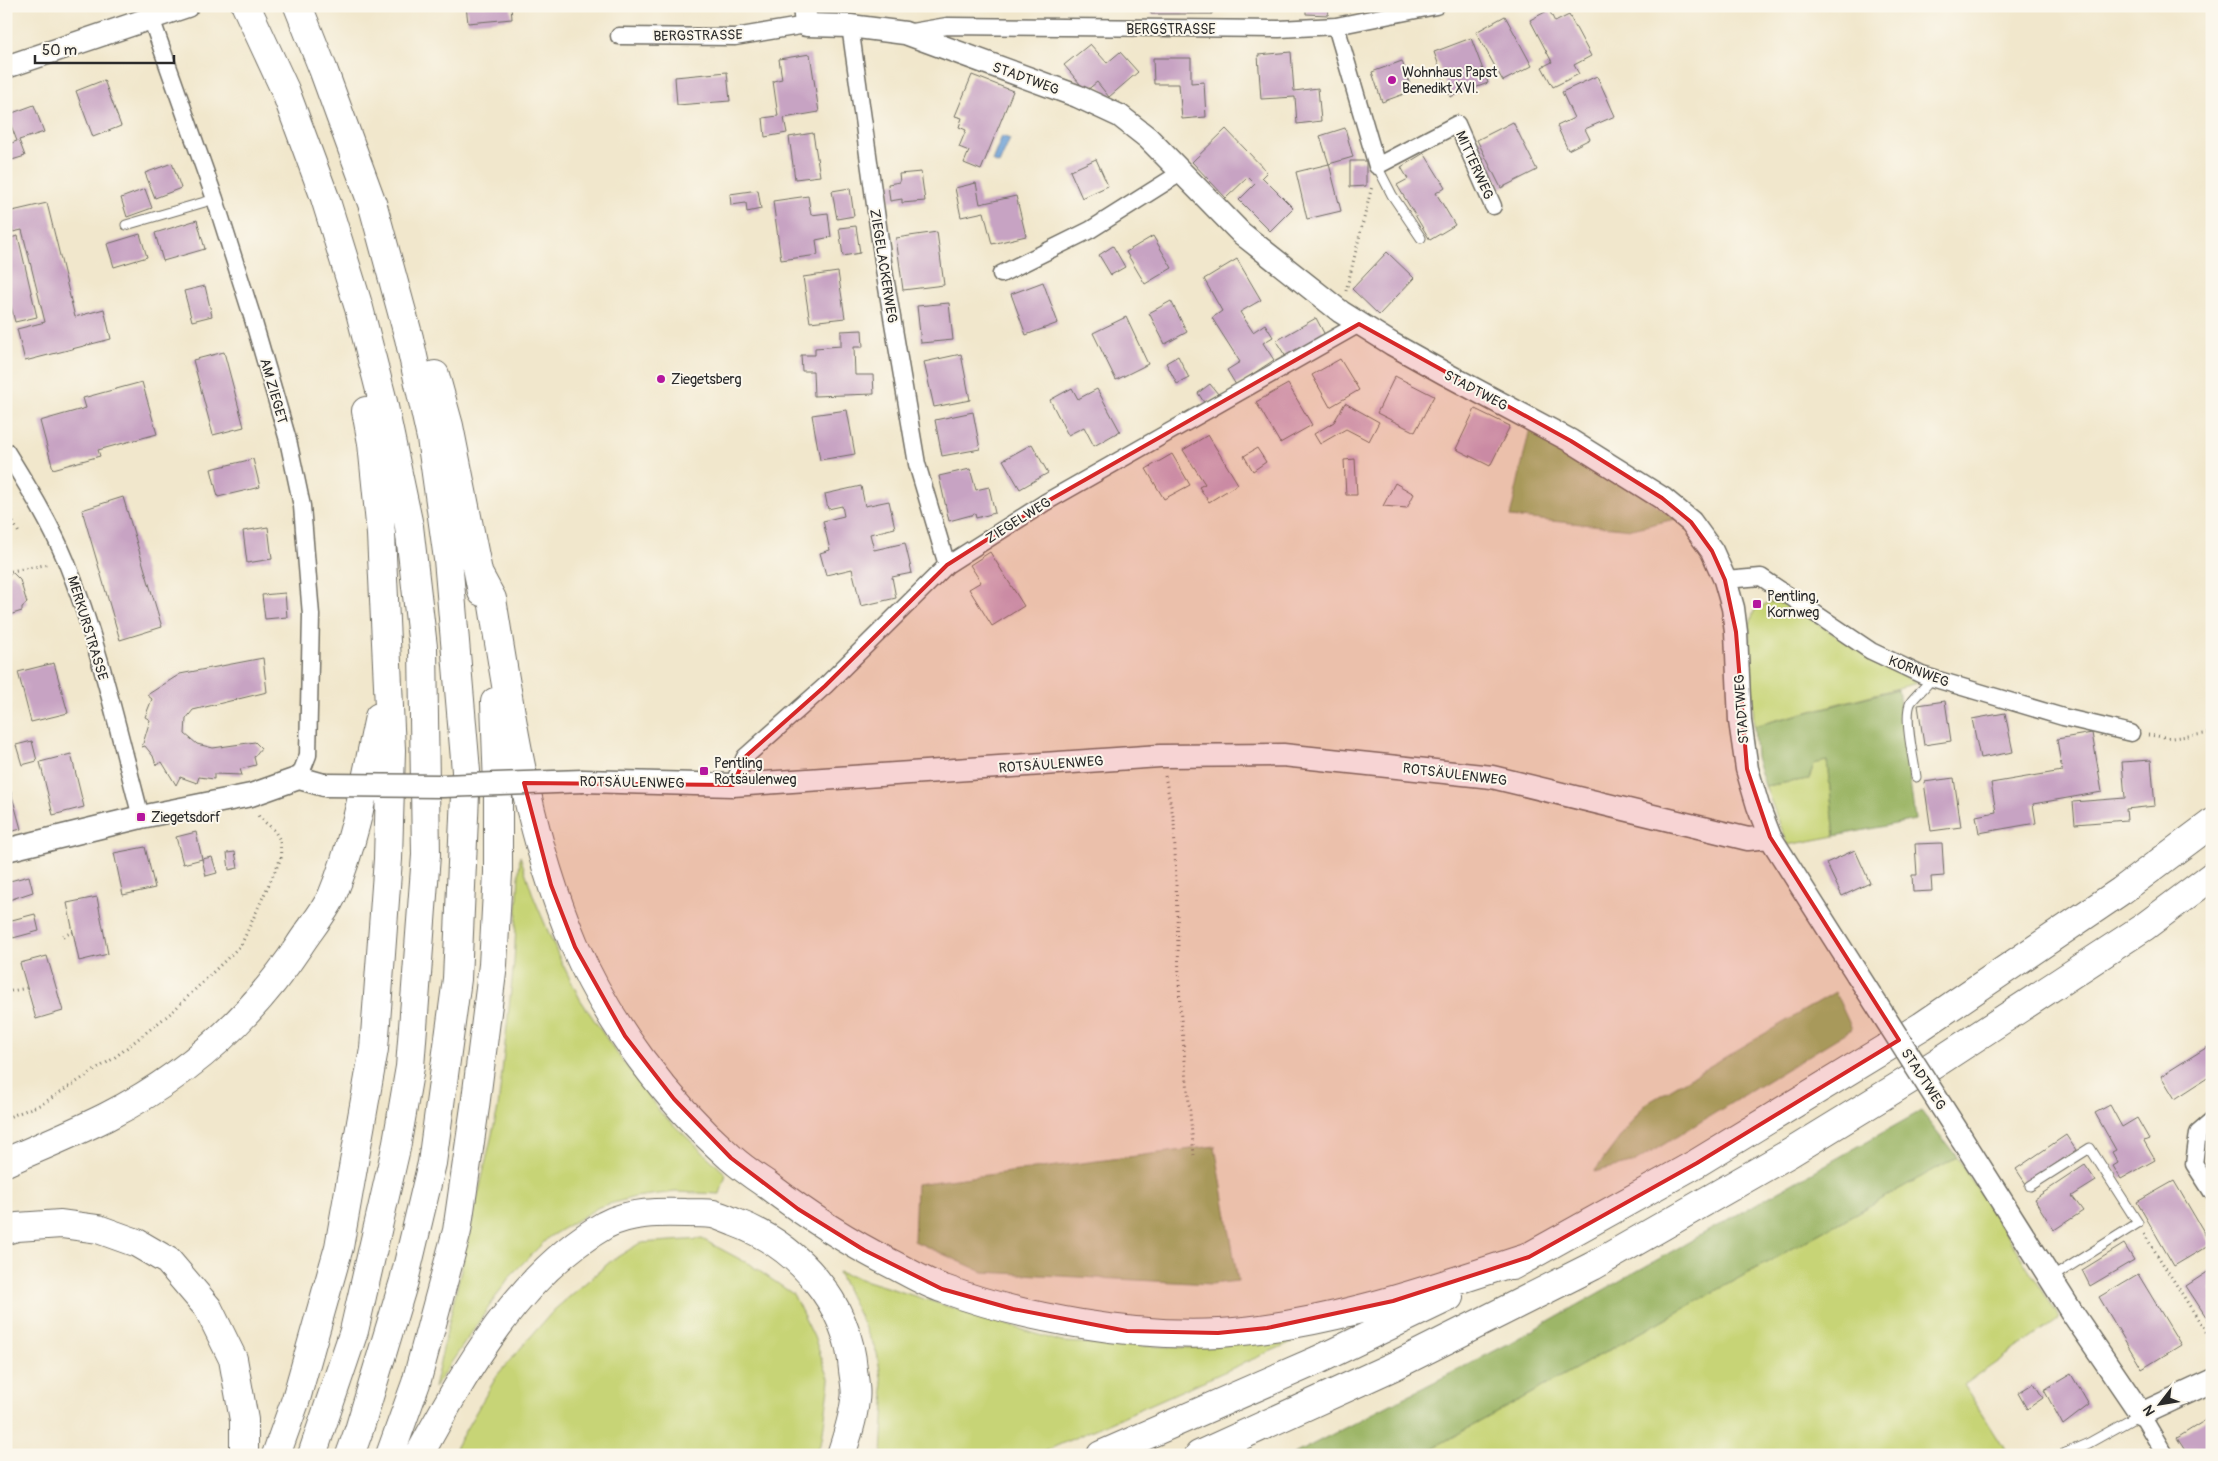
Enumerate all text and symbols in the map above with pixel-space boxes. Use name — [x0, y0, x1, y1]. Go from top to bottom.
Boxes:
street label: BERGSTRASSE — [1126, 21, 1216, 38]
street label: BERGSTRASSE — [653, 26, 743, 45]
scale bar — [35, 32, 174, 64]
text: 50 m — [42, 41, 77, 60]
street label: STADTWEG — [990, 59, 1061, 98]
place label: Wohnhaus Papst Benedikt XVI. — [1402, 64, 1498, 97]
marker: Wohnhaus Papst Benedikt XVI. — [1386, 74, 1398, 86]
street label: MITTERWEG — [1452, 128, 1497, 202]
street label: ZIEGELACKERWEG — [866, 208, 901, 324]
street label: AM ZIEGET — [256, 356, 291, 426]
street label: STADTWEG — [1441, 367, 1511, 414]
place label: Ziegetsberg — [671, 371, 742, 388]
marker: Ziegetsberg — [655, 373, 667, 385]
street label: ZIEGELWEG — [982, 494, 1054, 547]
street label: MERKURSTRASSE — [64, 574, 111, 682]
place label: Pentling, Kornweg — [1767, 588, 1819, 621]
marker: Pentling, Kornweg — [1751, 598, 1763, 610]
street label: KORNWEG — [1886, 652, 1951, 691]
street label: STADTWEG — [1731, 674, 1752, 744]
street label: ROTSÄULENWEG — [998, 752, 1104, 777]
place label: Pentling Rotsäulenweg — [714, 755, 797, 788]
street label: ROTSÄULENWEG — [1402, 760, 1508, 789]
marker: Pentling Rotsäulenweg — [698, 765, 710, 777]
street label: ROTSÄULENWEG — [579, 773, 685, 792]
place label: Ziegetsdorf — [151, 809, 221, 826]
marker: Ziegetsdorf — [135, 811, 147, 823]
street label: STADTWEG — [1897, 1045, 1950, 1113]
north arrow — [2136, 1378, 2186, 1428]
text: N — [2140, 1402, 2159, 1419]

